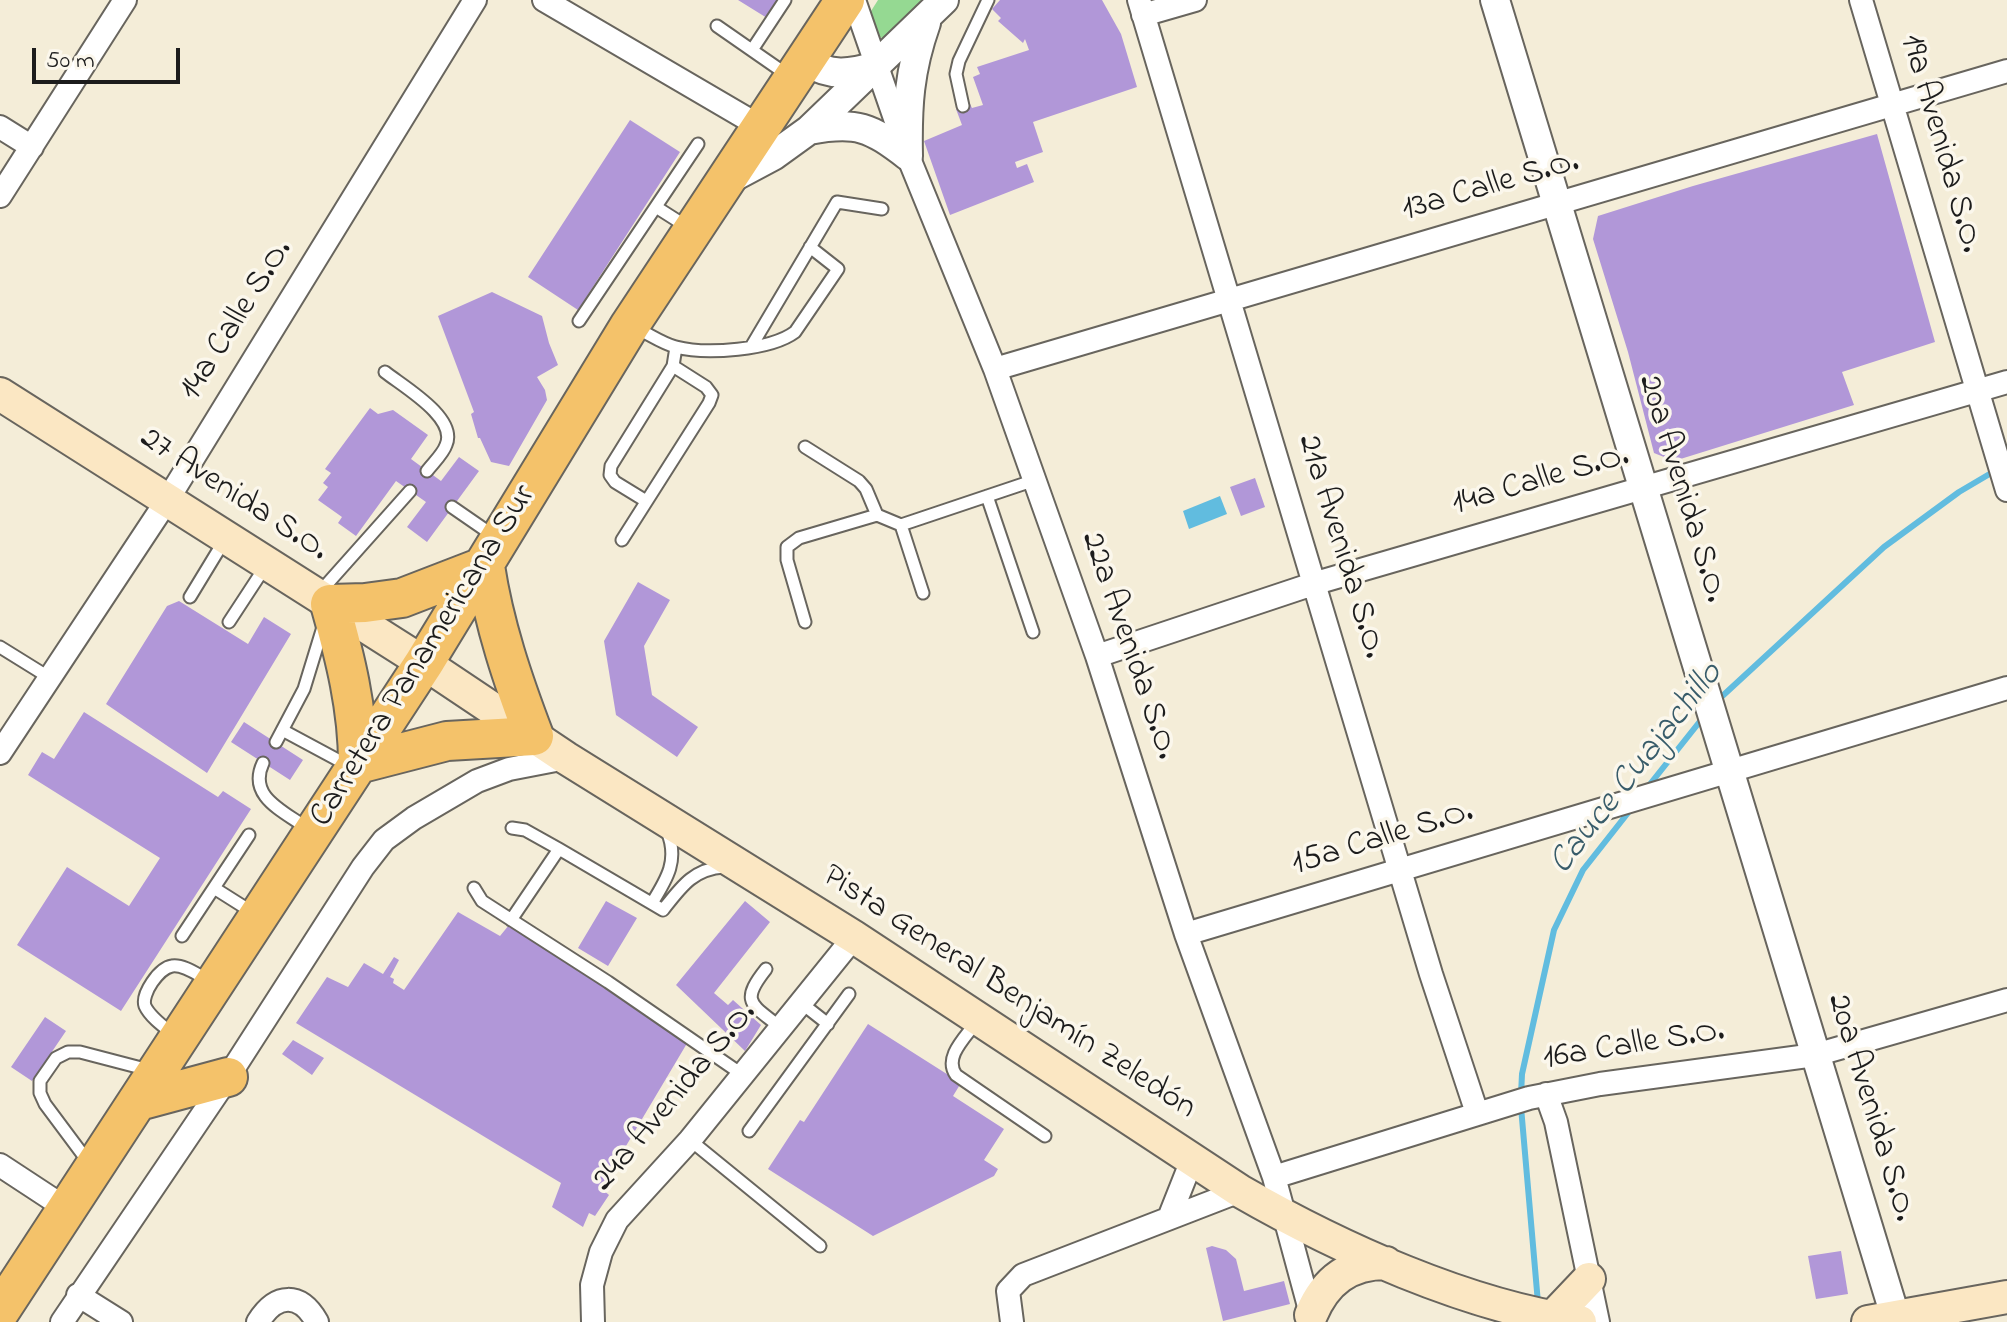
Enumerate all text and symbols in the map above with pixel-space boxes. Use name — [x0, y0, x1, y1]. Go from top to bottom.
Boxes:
street label: 19a Avenida S.O. — [1888, 30, 1990, 258]
scale bar — [36, 32, 184, 82]
text: 50 m — [46, 44, 95, 79]
street label: 13a Calle S.O. — [1398, 143, 1584, 233]
street label: 14a Calle S.O. — [173, 233, 303, 409]
street label: 20a Avenida S.O. — [1626, 370, 1734, 608]
street label: 27 Avenida S.O. — [131, 420, 335, 572]
street label: 21a Avenida S.O. — [1286, 430, 1392, 664]
street label: 14a Calle S.O. — [1448, 437, 1634, 527]
street label: Carretera Panamericana Sur — [303, 478, 547, 836]
street label: 22a Avenida S.O. — [1069, 527, 1185, 765]
water label: Cauce Cuajachillo — [1542, 655, 1734, 885]
street label: 15a Calle S.O. — [1287, 793, 1479, 887]
street label: Pista General Benjamín Zeledón — [813, 858, 1203, 1130]
street label: 20a Avenida S.O. — [1815, 989, 1923, 1227]
street label: 24a Avenida S.O. — [585, 995, 767, 1201]
street label: 16a Calle S.O. — [1541, 1013, 1727, 1081]

